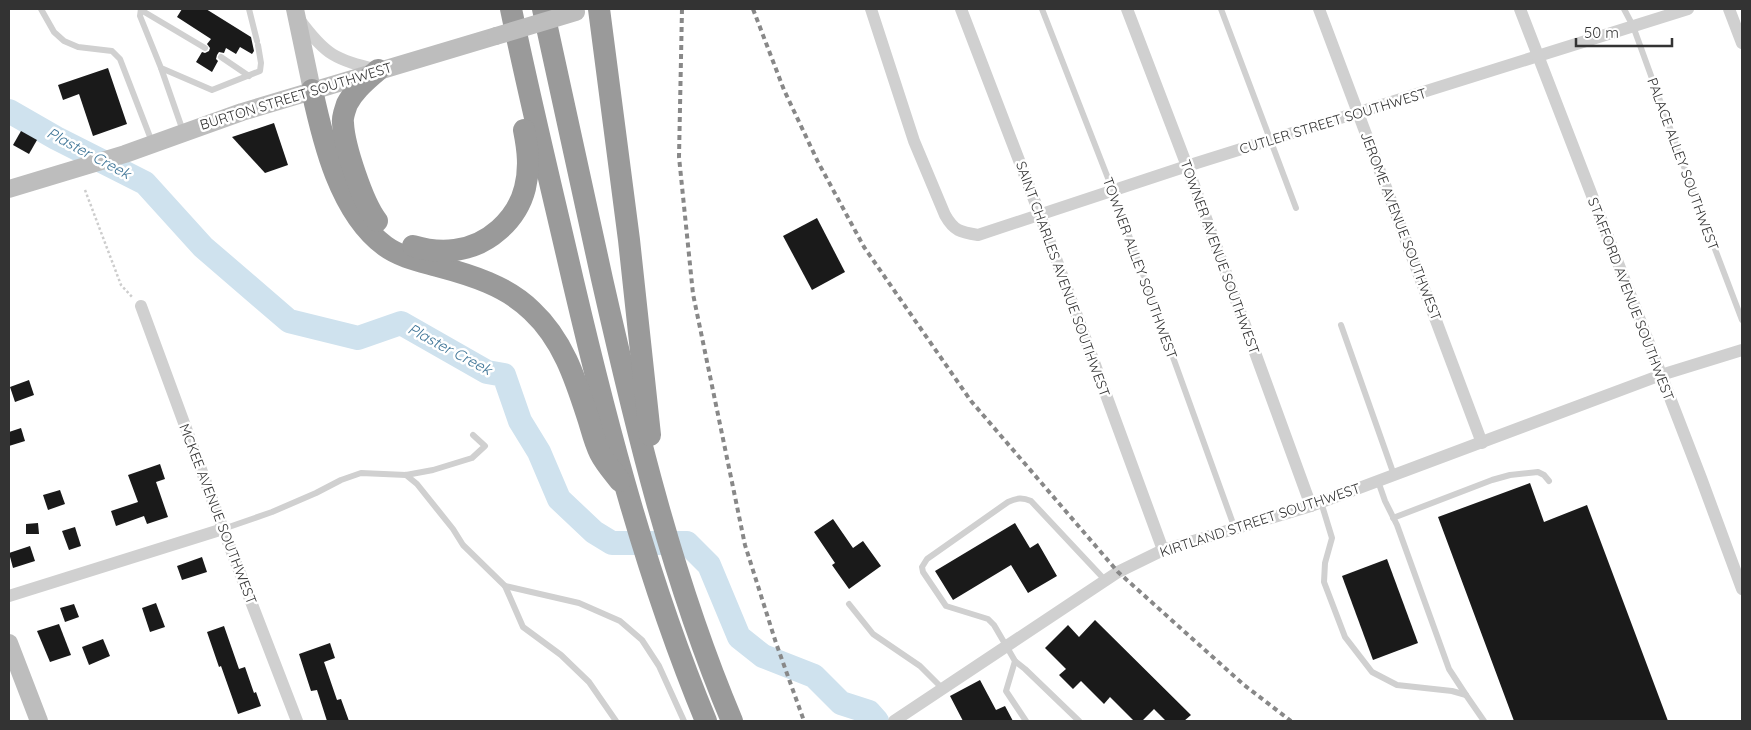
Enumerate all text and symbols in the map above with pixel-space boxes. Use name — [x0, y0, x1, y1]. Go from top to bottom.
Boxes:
scale bar — [1576, 15, 1672, 47]
text: 50 m — [1584, 23, 1619, 42]
street label: BURTON STREET SOUTHWEST — [198, 58, 394, 134]
street label: PALACE ALLEY SOUTHWEST — [1643, 75, 1723, 253]
street label: CUTLER STREET SOUTHWEST — [1237, 84, 1429, 158]
water label: Plaster Creek — [44, 123, 136, 184]
street label: JEROME AVENUE SOUTHWEST — [1357, 129, 1445, 323]
street label: TOWNER AVENUE SOUTHWEST — [1176, 157, 1264, 357]
street label: SAINT CHARLES AVENUE SOUTHWEST — [1012, 159, 1114, 399]
street label: TOWNER ALLEY SOUTHWEST — [1099, 175, 1181, 361]
street label: STAFFORD AVENUE SOUTHWEST — [1584, 195, 1678, 403]
water label: Plaster Creek — [405, 319, 497, 380]
street label: MCKEE AVENUE SOUTHWEST — [175, 421, 261, 607]
street label: KIRTLAND STREET SOUTHWEST — [1157, 479, 1363, 561]

